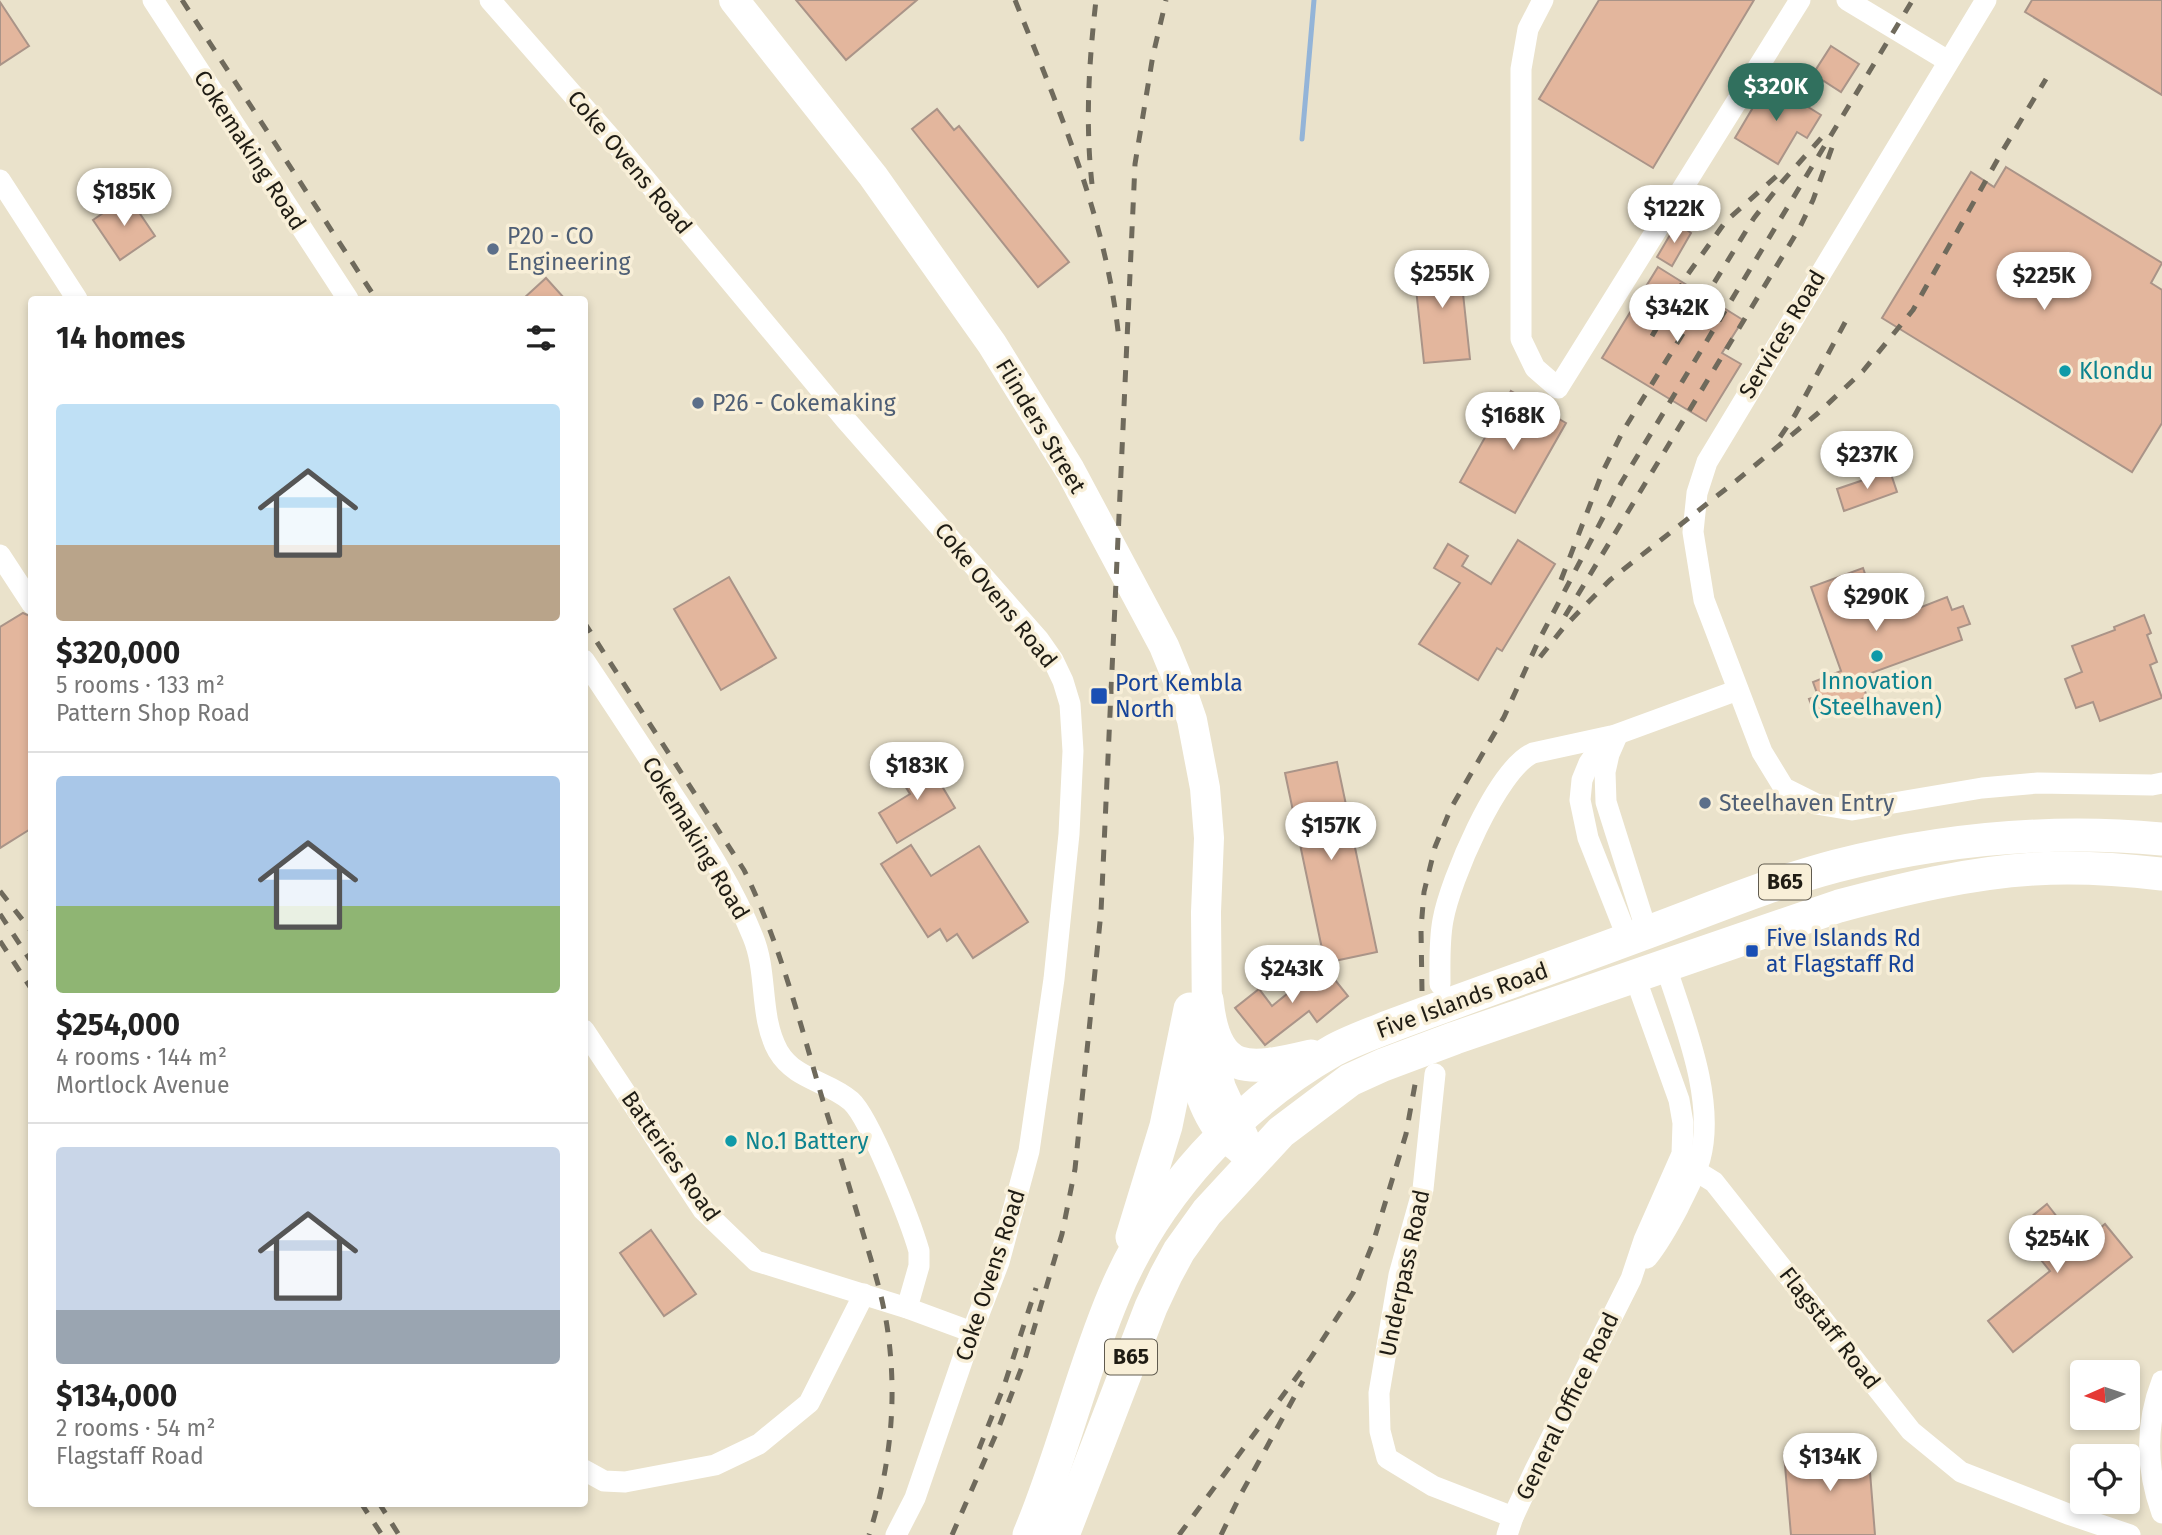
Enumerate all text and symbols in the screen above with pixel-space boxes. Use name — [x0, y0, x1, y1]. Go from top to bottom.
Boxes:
pin: $320K — [1727, 64, 1825, 123]
street label: Cokemaking Road — [188, 65, 312, 235]
text: $320K — [1744, 72, 1808, 100]
street label: Coke Ovens Road — [562, 84, 698, 240]
pin: $185K — [75, 168, 173, 228]
text: $185K — [93, 177, 155, 205]
pin: $122K — [1625, 186, 1723, 245]
text: $122K — [1644, 194, 1704, 222]
place label: P20 - CO Engineering — [507, 222, 630, 276]
marker: P20 - CO Engineering — [485, 241, 501, 257]
pin: $255K — [1393, 250, 1491, 310]
pin: $225K — [1995, 252, 2093, 312]
text: $255K — [1410, 259, 1474, 287]
text: $225K — [2012, 261, 2076, 289]
street label: Services Road — [1733, 265, 1831, 403]
pin: $342K — [1628, 284, 1726, 344]
text: $342K — [1645, 293, 1709, 321]
icon: filters — [522, 319, 560, 357]
text: 14 homes — [56, 320, 185, 356]
street label: Flinders Street — [990, 354, 1092, 499]
place label: Klondu — [2079, 357, 2153, 385]
marker: Klondu — [2057, 363, 2073, 379]
place label: P26 - Cokemaking — [712, 389, 896, 417]
pin: $168K — [1464, 392, 1562, 452]
marker: P26 - Cokemaking — [690, 395, 706, 411]
text: $168K — [1481, 401, 1545, 429]
pin: $237K — [1818, 432, 1916, 491]
text: $237K — [1836, 440, 1898, 468]
icon: home — [245, 450, 371, 576]
street label: Coke Ovens Road — [929, 517, 1063, 673]
pin: $290K — [1827, 574, 1925, 633]
text: $290K — [1844, 582, 1908, 610]
text: $320,000 — [56, 635, 180, 671]
marker: Innovation (Steelhaven) — [1869, 648, 1885, 664]
place label: Innovation (Steelhaven) — [1812, 667, 1942, 721]
place label: Port Kembla North — [1115, 669, 1243, 723]
text: 5 rooms · 133 m² — [56, 671, 225, 699]
marker: Port Kembla North — [1089, 686, 1109, 706]
text: Pattern Shop Road — [56, 699, 250, 727]
pin: $183K — [868, 742, 966, 802]
street label: Cokemaking Road — [636, 751, 756, 925]
text: $183K — [886, 751, 948, 779]
place label: Steelhaven Entry — [1719, 789, 1895, 817]
marker: Steelhaven Entry — [1697, 795, 1713, 811]
pin: $157K — [1282, 802, 1380, 862]
text: $157K — [1301, 811, 1361, 839]
icon: home — [245, 822, 371, 948]
road number: B65 — [1759, 864, 1811, 900]
place label: Five Islands Rd at Flagstaff Rd — [1766, 924, 1921, 978]
marker: Five Islands Rd at Flagstaff Rd — [1744, 943, 1760, 959]
pin: $243K — [1243, 946, 1341, 1005]
text: $243K — [1261, 954, 1323, 982]
street label: Five Islands Road — [1372, 956, 1552, 1044]
text: $254,000 — [56, 1007, 180, 1043]
text: 4 rooms · 144 m² — [56, 1043, 227, 1071]
text: Mortlock Avenue — [56, 1071, 230, 1099]
street label: Batteries Road — [616, 1085, 726, 1227]
place label: No.1 Battery — [745, 1127, 869, 1155]
marker: No.1 Battery — [723, 1133, 739, 1149]
street label: Coke Ovens Road — [949, 1186, 1031, 1364]
street label: Underpass Road — [1373, 1187, 1435, 1359]
icon: home — [245, 1193, 371, 1319]
pin: $254K — [2008, 1216, 2106, 1275]
text: $254K — [2025, 1224, 2089, 1252]
street label: Flagstaff Road — [1773, 1261, 1887, 1395]
street label: General Office Road — [1509, 1308, 1625, 1504]
road number: B65 — [1105, 1340, 1157, 1374]
north arrow — [2070, 1360, 2140, 1430]
map controls — [2070, 1360, 2140, 1514]
text: $134,000 — [56, 1378, 177, 1414]
text: 2 rooms · 54 m² — [56, 1414, 215, 1442]
pin: $134K — [1781, 1434, 1879, 1493]
text: Flagstaff Road — [56, 1442, 204, 1470]
text: $134K — [1799, 1442, 1861, 1470]
button: locate — [2070, 1444, 2140, 1514]

